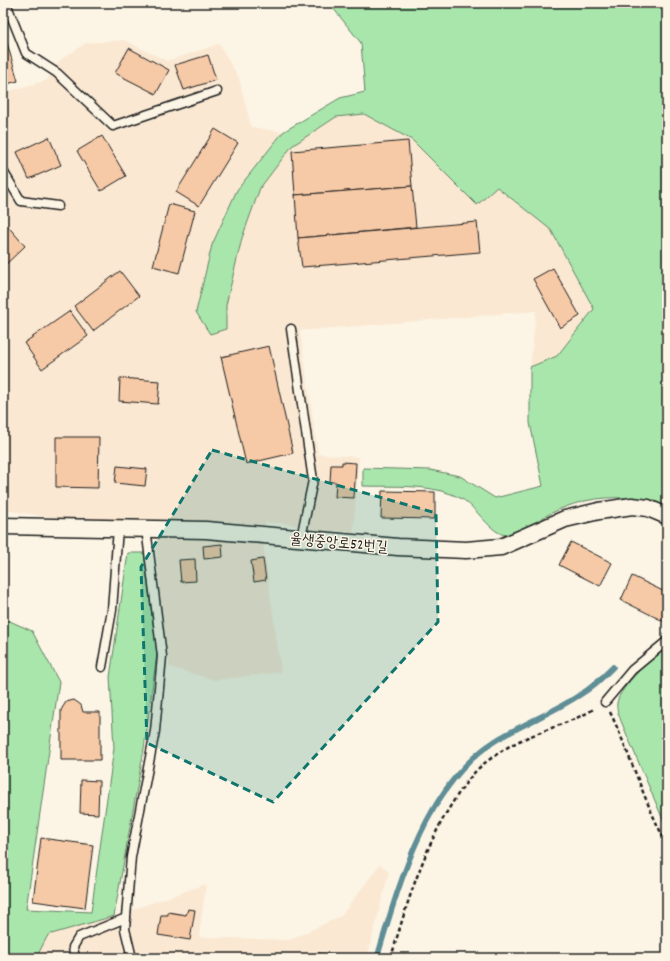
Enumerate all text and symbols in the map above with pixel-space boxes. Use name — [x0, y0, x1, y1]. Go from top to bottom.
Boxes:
street label: 율생중앙로52번길 — [289, 529, 389, 559]

